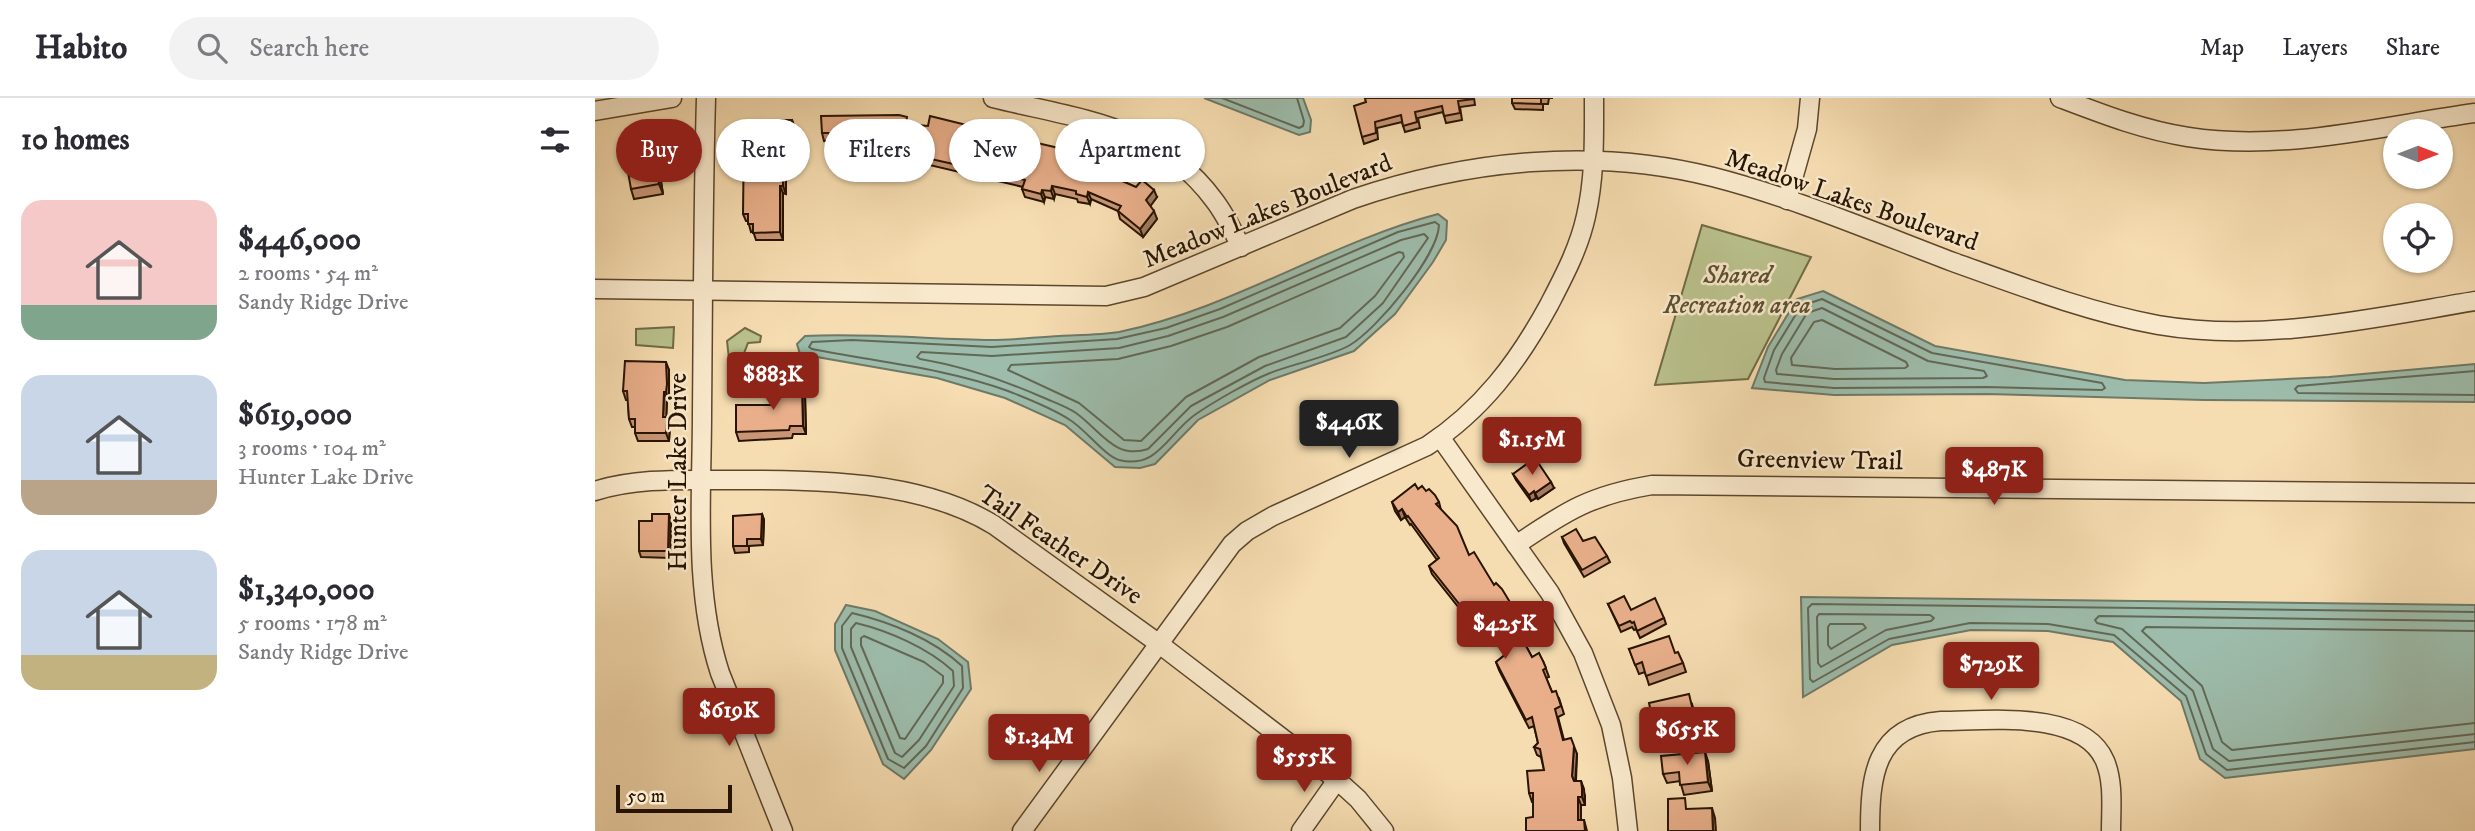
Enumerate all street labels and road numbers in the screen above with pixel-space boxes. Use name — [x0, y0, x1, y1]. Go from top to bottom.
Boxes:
street label: Meadow Lakes Boulevard — [1721, 142, 1982, 259]
street label: Meadow Lakes Boulevard — [1138, 146, 1397, 276]
street label: Hunter Lake Drive — [662, 373, 695, 571]
street label: Greenview Trail — [1737, 443, 1904, 478]
street label: Tail Feather Drive — [972, 478, 1149, 612]

